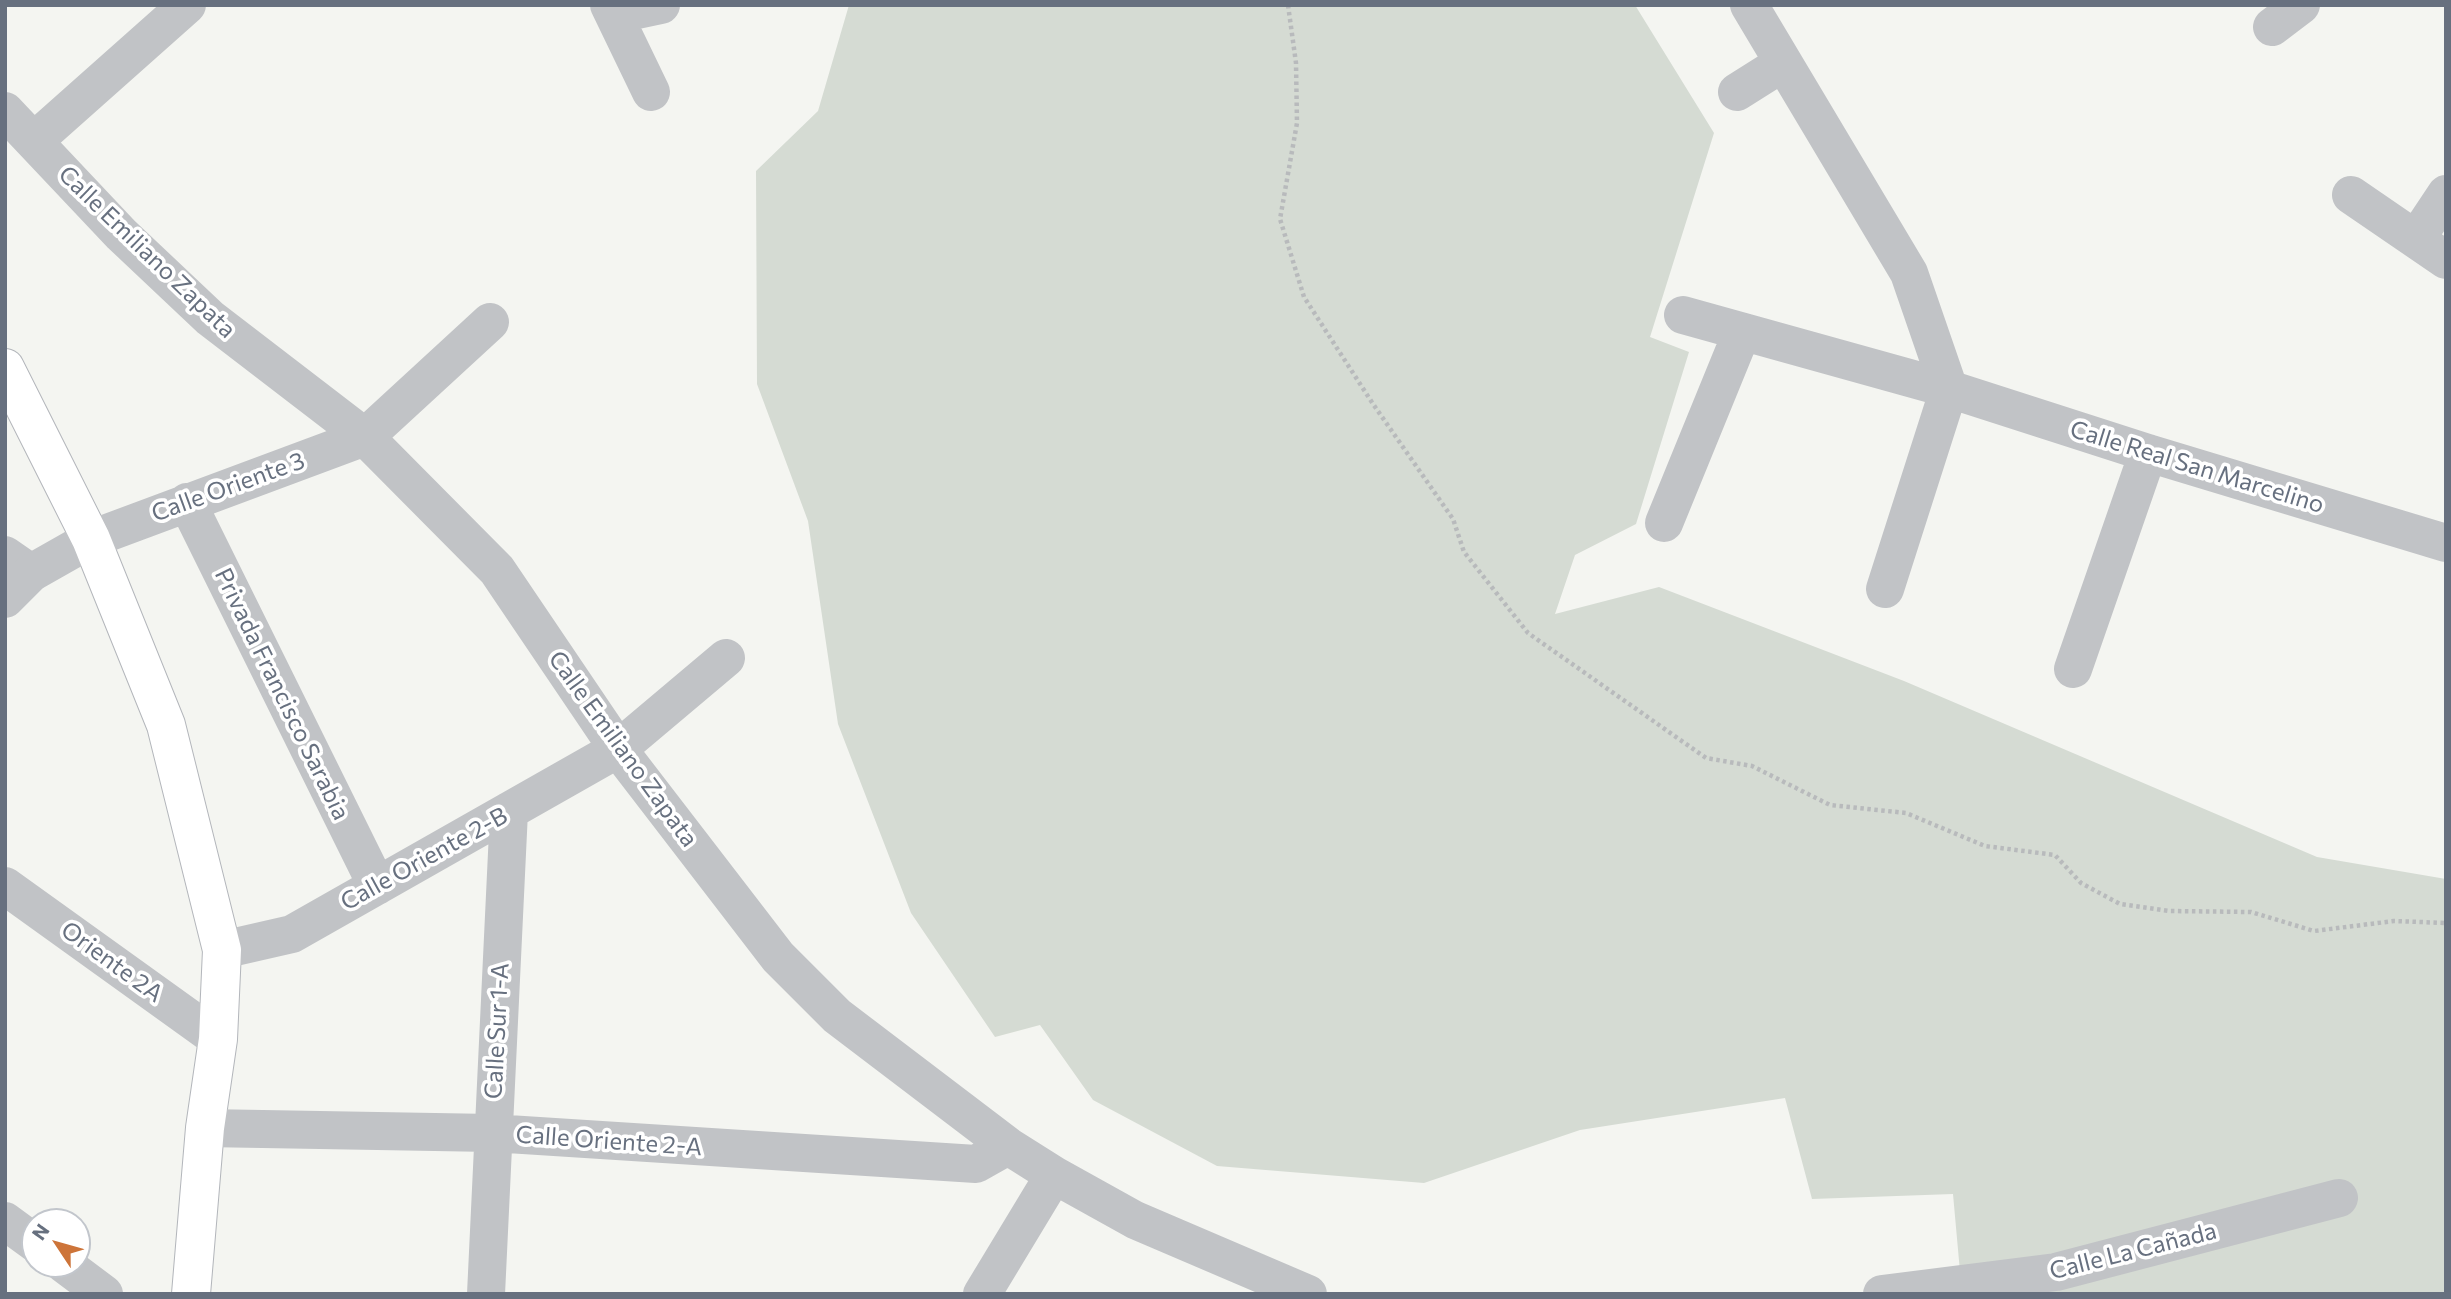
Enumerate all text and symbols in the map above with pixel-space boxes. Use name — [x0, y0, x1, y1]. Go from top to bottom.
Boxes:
street label: Calle Emiliano Zapata — [52, 160, 242, 344]
street label: Calle Real San Marcelino — [2067, 415, 2327, 519]
street label: Calle Oriente 3 — [148, 446, 308, 528]
street label: Privada Francisco Sarabia — [208, 563, 356, 825]
street label: Calle Emiliano Zapata — [542, 645, 704, 853]
street label: Calle Oriente 2-B — [336, 801, 512, 917]
street label: Oriente 2A — [56, 916, 168, 1008]
street label: Calle Sur 1-A — [479, 962, 515, 1100]
street label: Calle Oriente 2-A — [515, 1120, 703, 1162]
north arrow — [21, 1208, 91, 1278]
street label: Calle La Cañada — [2047, 1216, 2219, 1286]
text: N — [27, 1219, 54, 1244]

